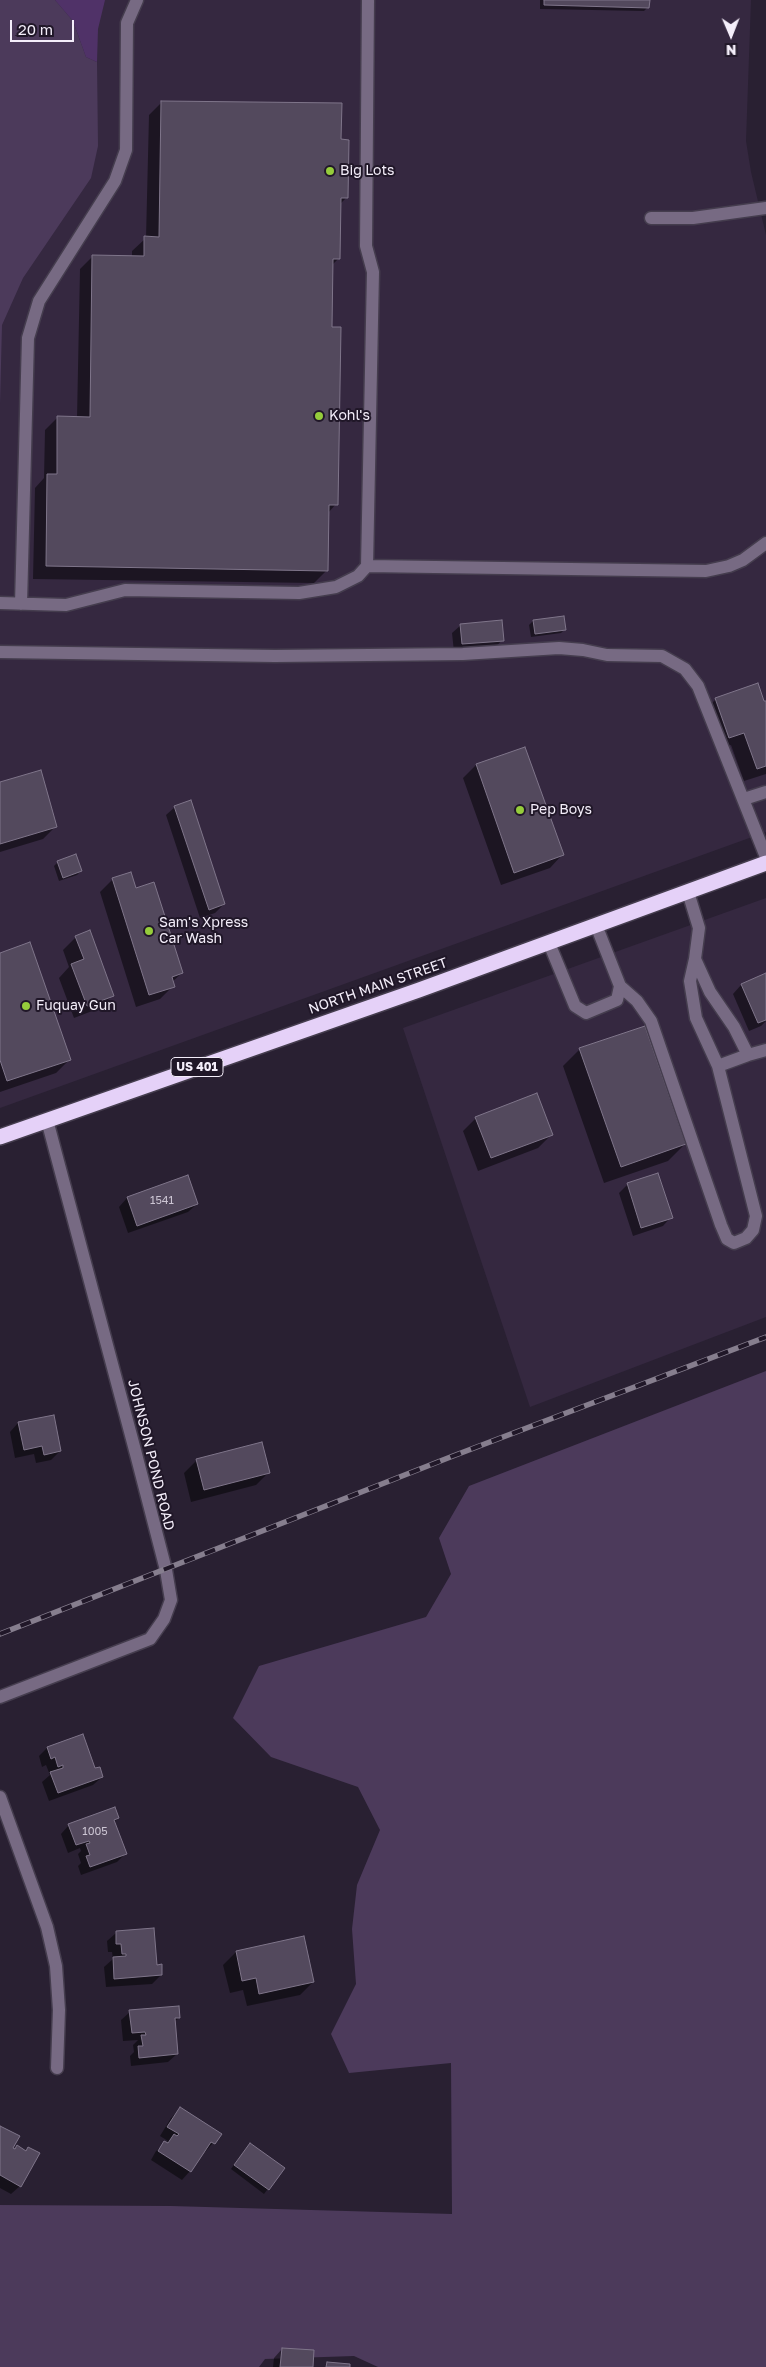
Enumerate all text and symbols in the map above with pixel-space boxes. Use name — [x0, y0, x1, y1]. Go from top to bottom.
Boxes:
scale bar — [12, 10, 76, 42]
north arrow — [706, 10, 756, 60]
text: 20 m — [18, 20, 53, 38]
text: N — [726, 42, 737, 59]
place label: Big Lots — [340, 163, 395, 179]
marker: Big Lots — [324, 165, 336, 177]
place label: Kohl's — [329, 408, 370, 424]
marker: Kohl's — [313, 410, 325, 422]
place label: Pep Boys — [530, 802, 592, 818]
marker: Pep Boys — [514, 804, 526, 816]
place label: Sam's Xpress Car Wash — [159, 915, 248, 948]
marker: Sam's Xpress Car Wash — [143, 925, 155, 937]
street label: NORTH MAIN STREET — [306, 954, 450, 1018]
place label: Fuquay Gun — [36, 998, 116, 1014]
marker: Fuquay Gun — [20, 1000, 32, 1012]
road number: US 401 — [171, 1058, 223, 1076]
house number: 1541 — [150, 1194, 174, 1208]
street label: JOHNSON POND ROAD — [124, 1378, 178, 1532]
house number: 1005 — [82, 1825, 108, 1839]

